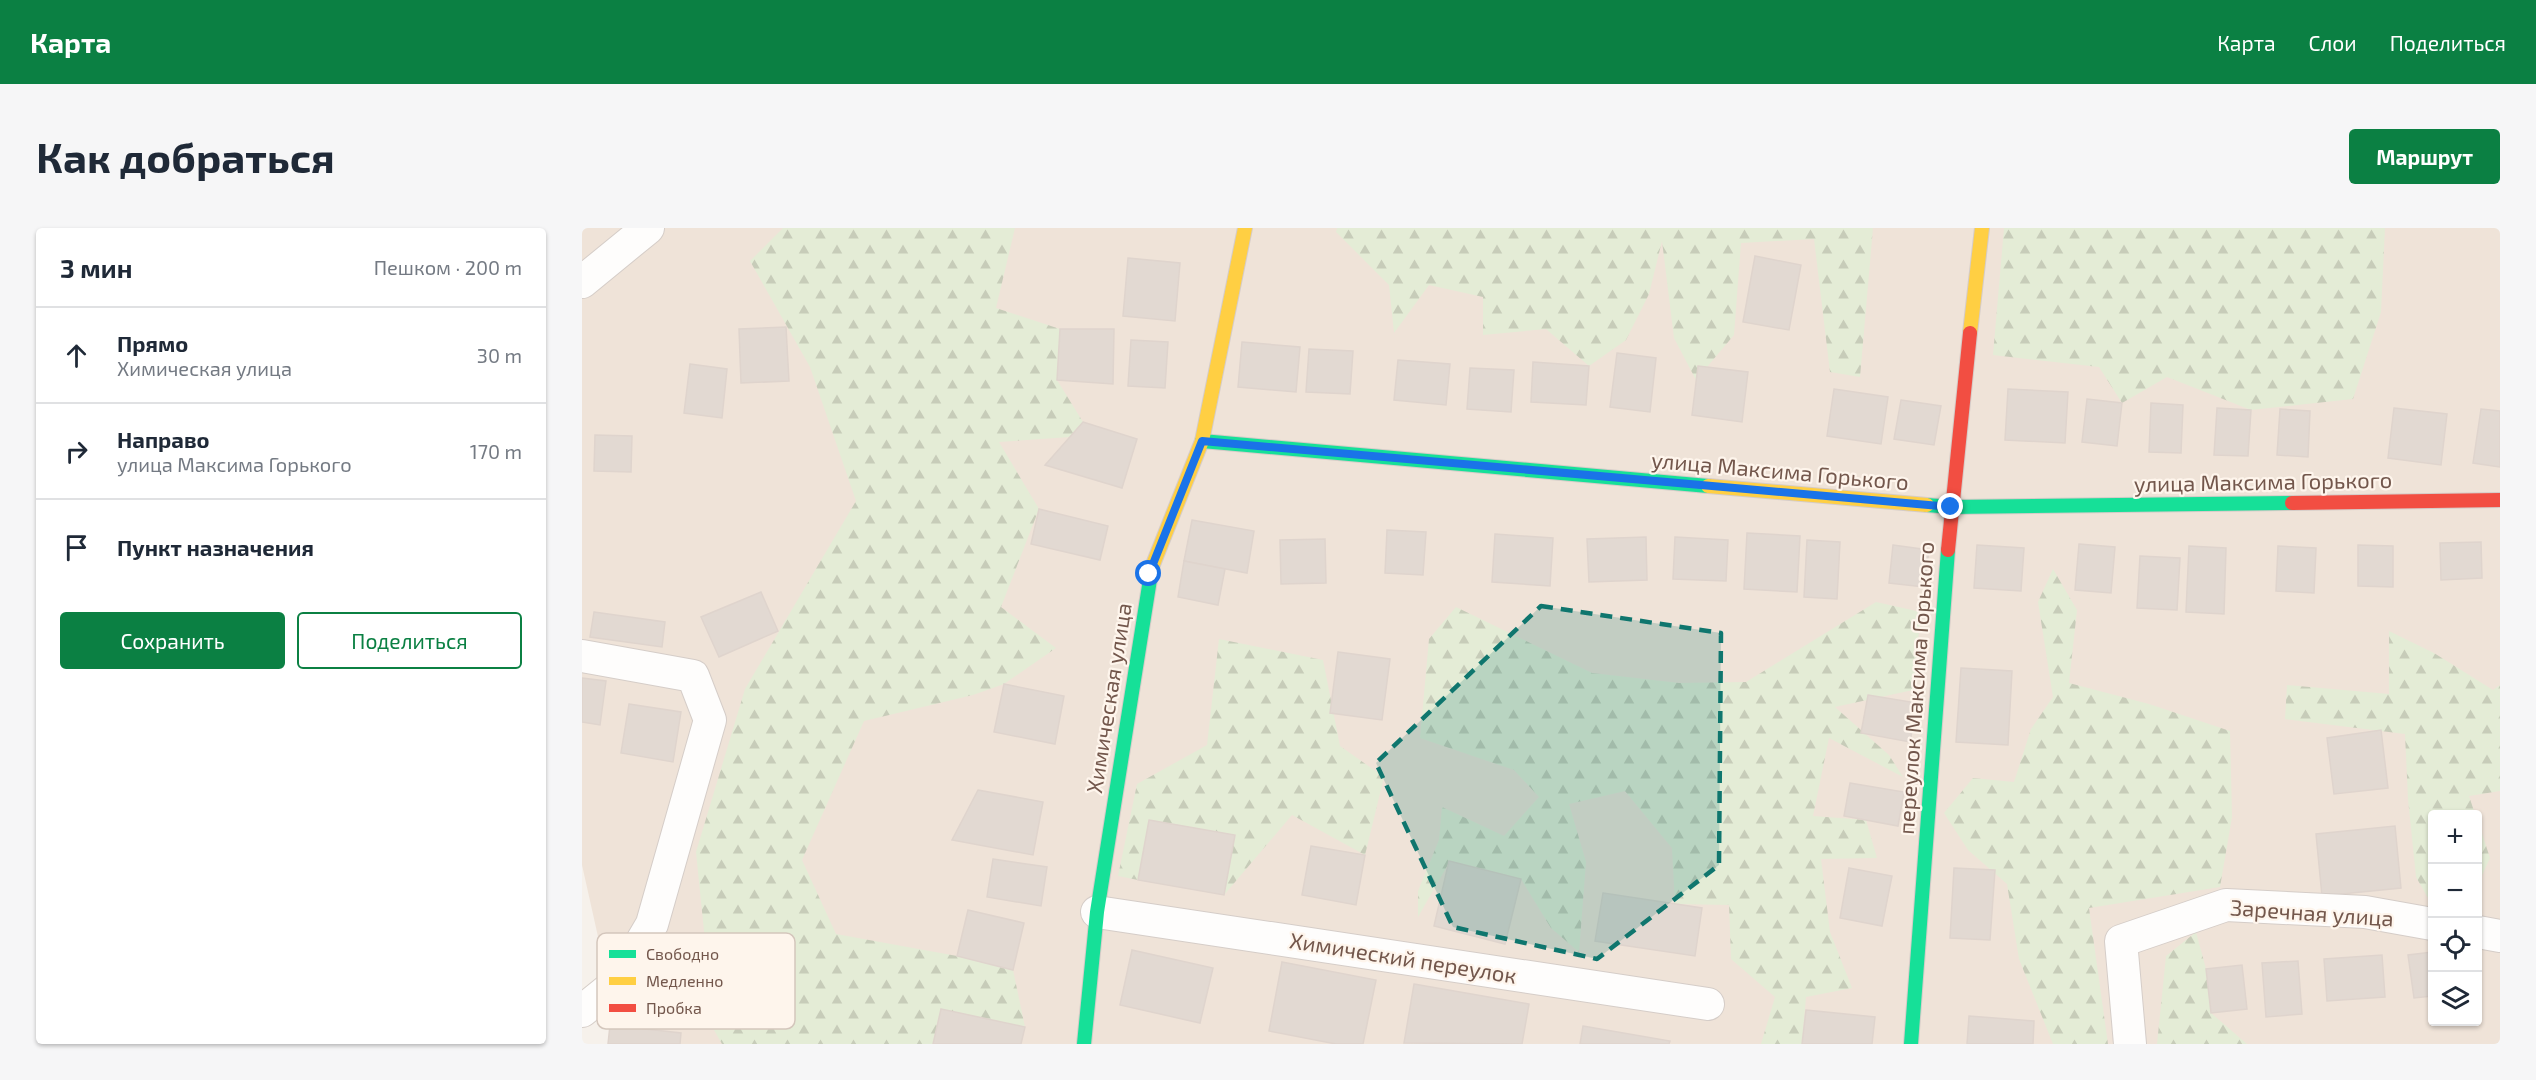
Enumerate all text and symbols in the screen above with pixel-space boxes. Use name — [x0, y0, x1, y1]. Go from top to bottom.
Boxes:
text: Карта — [30, 25, 111, 59]
text: Карта — [2217, 30, 2276, 55]
text: Слои — [2309, 30, 2357, 55]
text: Поделиться — [2390, 30, 2506, 55]
button: Маршрут — [2349, 129, 2500, 184]
text: Как добраться — [36, 131, 335, 181]
text: 3 мин — [60, 252, 132, 283]
text: Пешком · 200 m — [374, 255, 522, 279]
text: Прямо — [117, 330, 188, 356]
icon: ahead — [60, 339, 93, 372]
text: 30 m — [477, 343, 522, 367]
text: Химическая улица — [117, 356, 292, 380]
text: Направо — [117, 426, 210, 452]
icon: right — [60, 435, 93, 468]
text: 170 m — [470, 439, 522, 463]
street label: улица Максима Горького — [1650, 446, 1910, 495]
text: улица Максима Горького — [117, 452, 352, 476]
street label: улица Максима Горького — [2134, 466, 2392, 497]
route end — [1937, 493, 1963, 519]
icon: arrive — [60, 531, 93, 564]
text: Пункт назначения — [117, 534, 314, 560]
street label: переулок Максима Горького — [1892, 541, 1939, 835]
route start — [1135, 560, 1161, 586]
street label: Химическая улица — [1080, 601, 1137, 795]
button: Сохранить — [60, 612, 285, 669]
button: Поделиться — [297, 612, 522, 669]
map controls — [2428, 810, 2482, 1026]
button: + — [2428, 810, 2482, 864]
button: − — [2428, 864, 2482, 918]
street label: Заречная улица — [2229, 893, 2395, 932]
button: locate — [2428, 918, 2482, 972]
street label: Химический переулок — [1288, 926, 1519, 989]
legend — [597, 933, 795, 1029]
text: Свободно — [646, 944, 719, 963]
text: Медленно — [646, 971, 723, 990]
button: layers — [2428, 972, 2482, 1026]
text: Пробка — [646, 998, 702, 1017]

